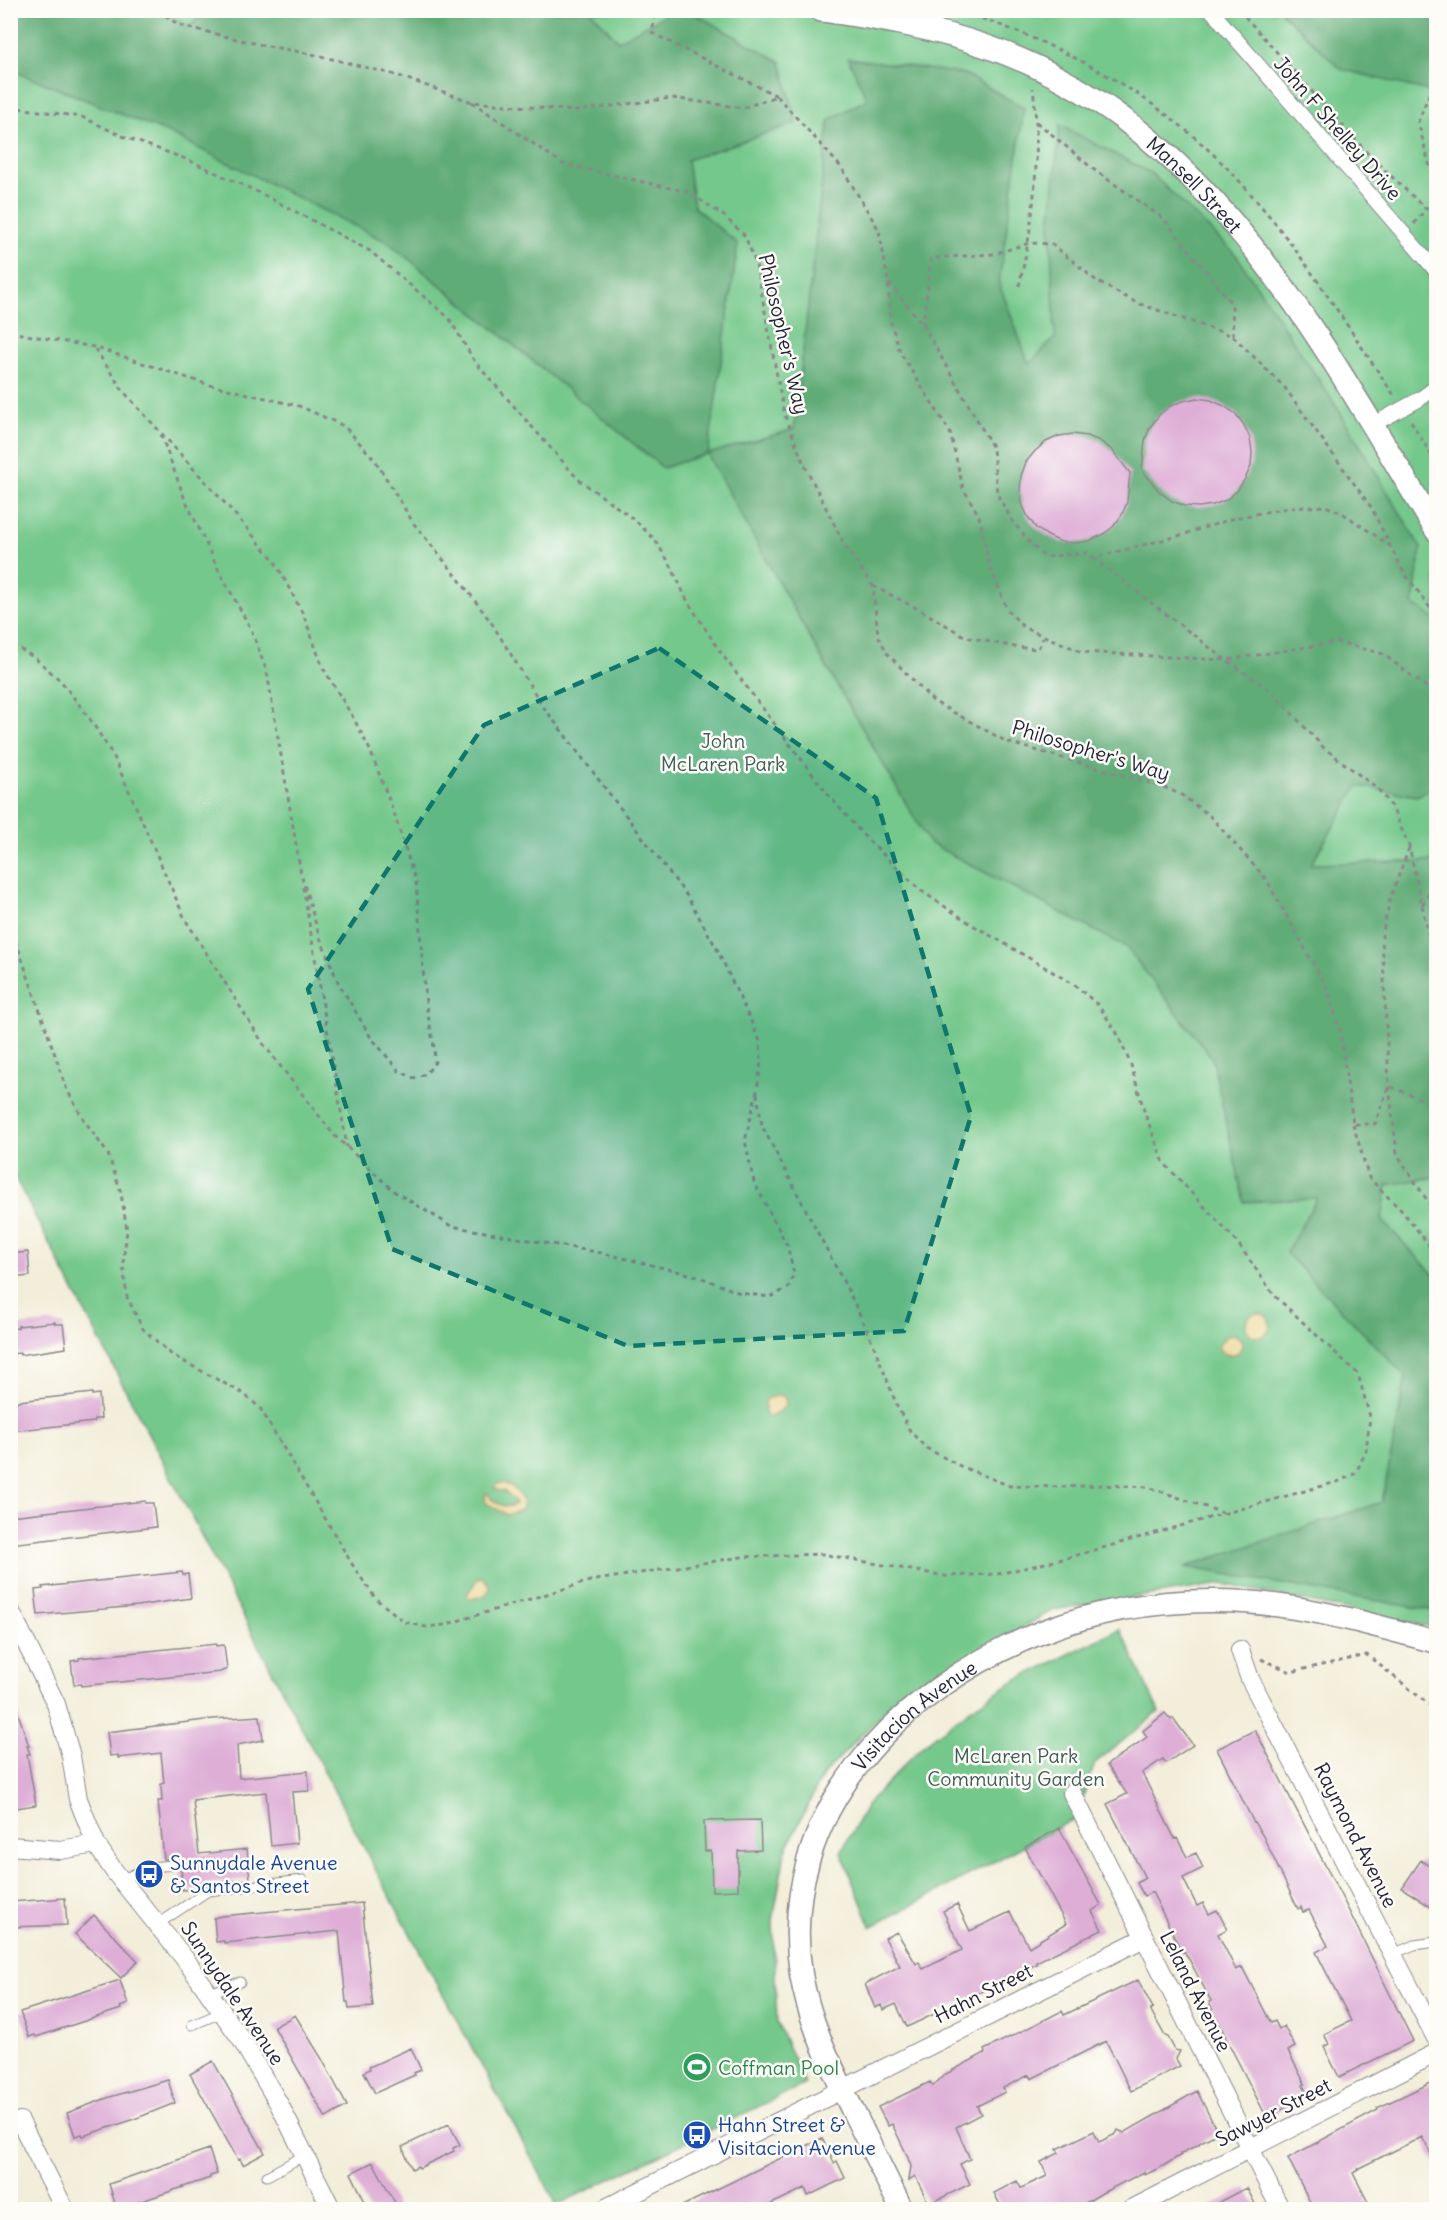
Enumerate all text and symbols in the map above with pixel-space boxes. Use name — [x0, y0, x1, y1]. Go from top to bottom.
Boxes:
street label: John F Shelley Drive — [1269, 51, 1407, 205]
street label: Mansell Street — [1142, 130, 1248, 238]
street label: Philosopher's Way — [753, 251, 815, 417]
street label: Philosopher's Way — [1009, 714, 1173, 786]
park label: John McLaren Park — [661, 728, 785, 776]
street label: Visitacion Avenue — [846, 1654, 981, 1775]
park label: McLaren Park Community Garden — [927, 1743, 1105, 1791]
street label: Raymond Avenue — [1309, 1758, 1403, 1912]
place label: Sunnydale Avenue & Santos Street — [170, 1850, 337, 1898]
bus stop icon: Sunnydale Avenue & Santos Street — [133, 1858, 165, 1890]
street label: Sunnydale Avenue — [176, 1917, 290, 2069]
street label: Leland Avenue — [1155, 1926, 1237, 2056]
street label: Hahn Street — [930, 1957, 1037, 2028]
sports icon: Coffman Pool — [681, 2051, 713, 2083]
place label: Coffman Pool — [718, 2055, 839, 2080]
street label: Sawyer Street — [1211, 2072, 1335, 2152]
place label: Hahn Street & Visitacion Avenue — [718, 2112, 876, 2160]
bus stop icon: Hahn Street & Visitacion Avenue — [681, 2119, 713, 2151]

